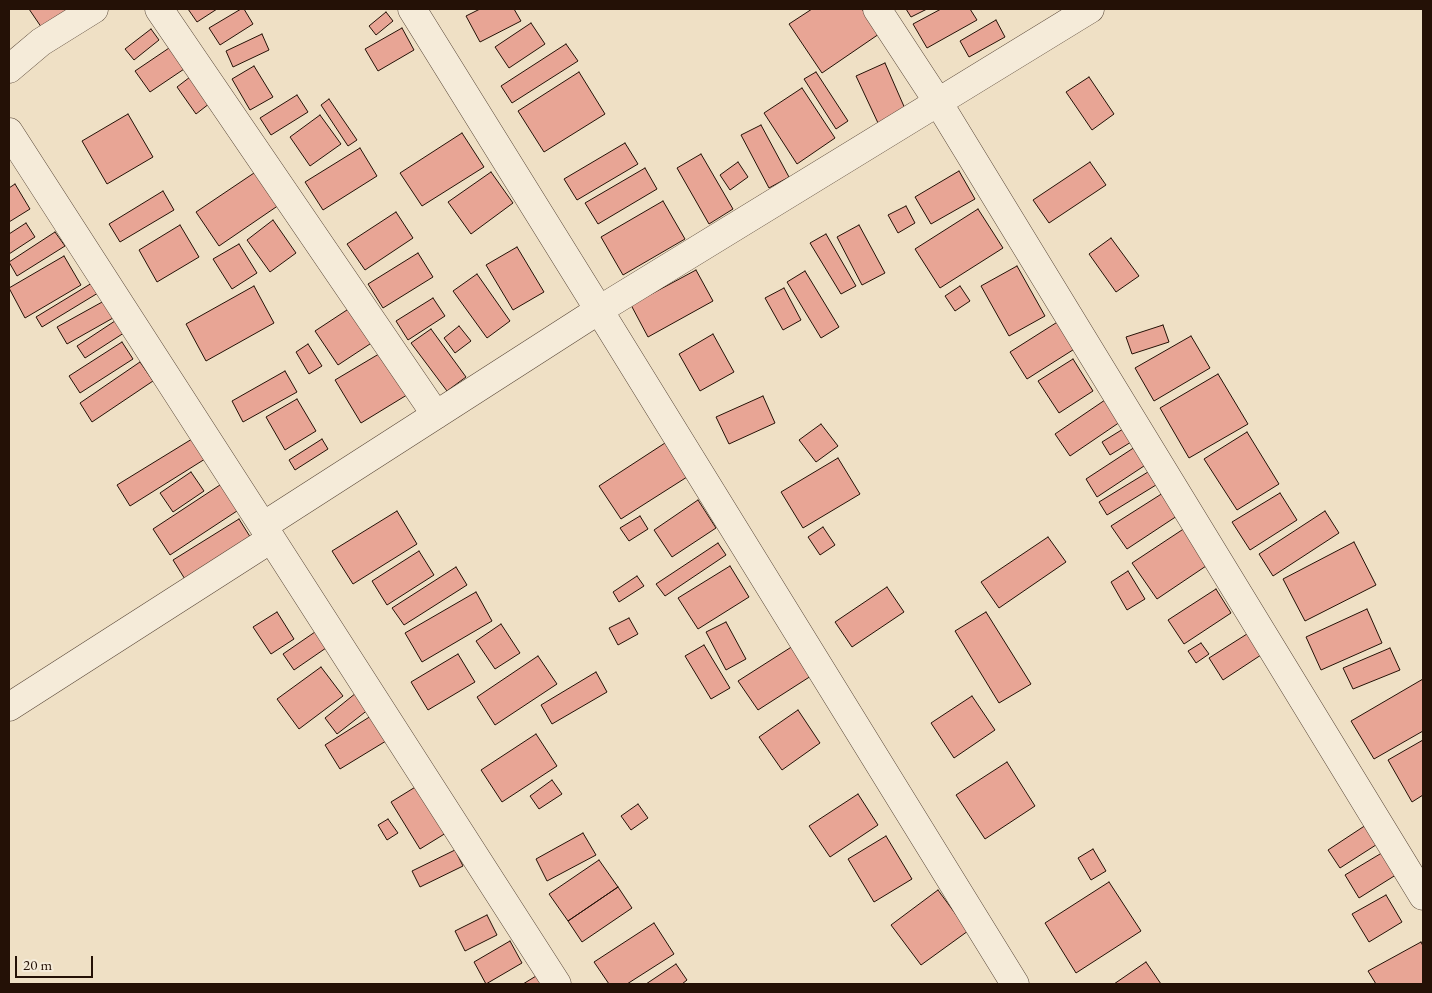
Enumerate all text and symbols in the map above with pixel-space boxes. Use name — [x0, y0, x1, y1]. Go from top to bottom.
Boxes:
scale bar — [18, 946, 95, 978]
text: 20 m — [23, 955, 52, 974]

